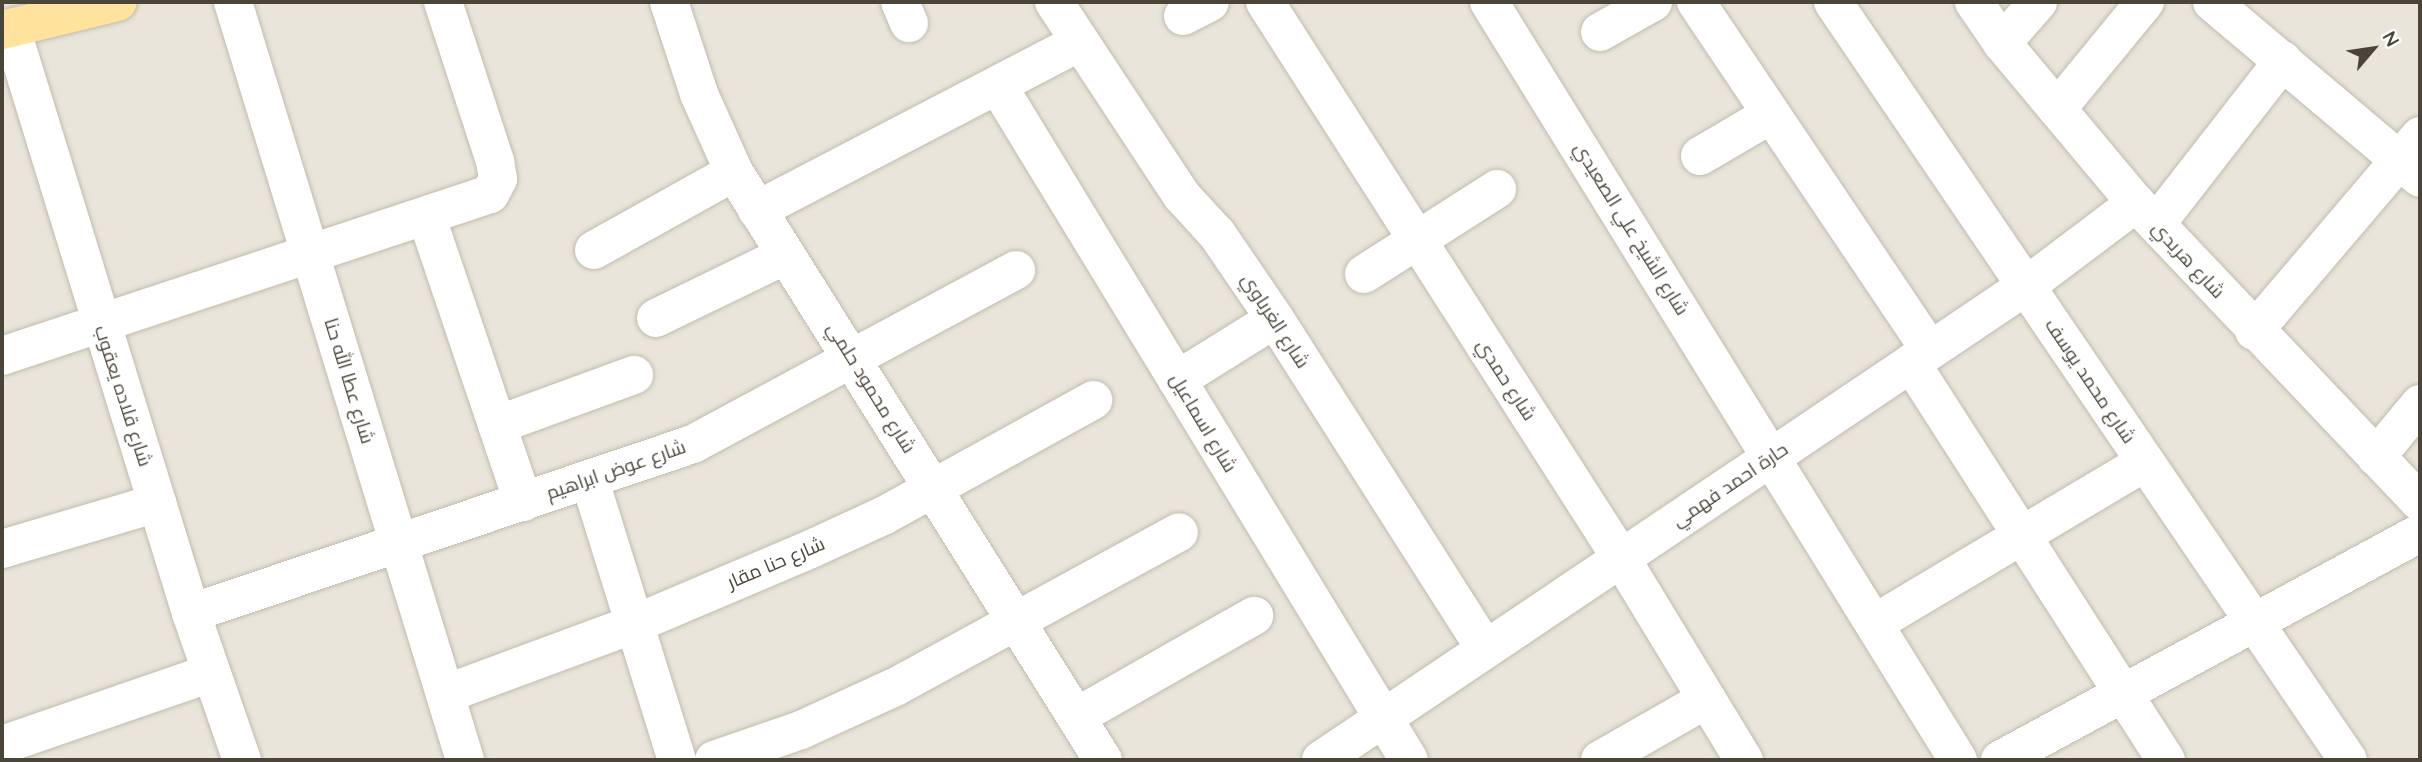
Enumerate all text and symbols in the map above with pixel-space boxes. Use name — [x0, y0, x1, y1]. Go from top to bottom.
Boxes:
north arrow — [2338, 14, 2408, 84]
text: N — [2377, 27, 2405, 51]
street label: شارع الشيخ علي الصعيدي — [1569, 138, 1693, 320]
street label: شارع هريدي — [2147, 217, 2229, 303]
street label: شارع الغرباوي — [1236, 269, 1314, 373]
street label: شارع محمد يوسف — [2040, 314, 2140, 448]
street label: شارع عطا الله حنا — [319, 315, 379, 447]
street label: شارع محمود حلمي — [822, 318, 920, 458]
street label: شارع قلاده يعقوب — [89, 323, 157, 469]
street label: شارع حمدي — [1471, 335, 1541, 425]
street label: شارع اسماعيل — [1165, 369, 1241, 477]
street label: شارع عوض ابراهيم — [543, 435, 689, 505]
street label: حارة احمد فهمي — [1668, 438, 1792, 532]
street label: شارع حنا مقار — [724, 532, 828, 594]

